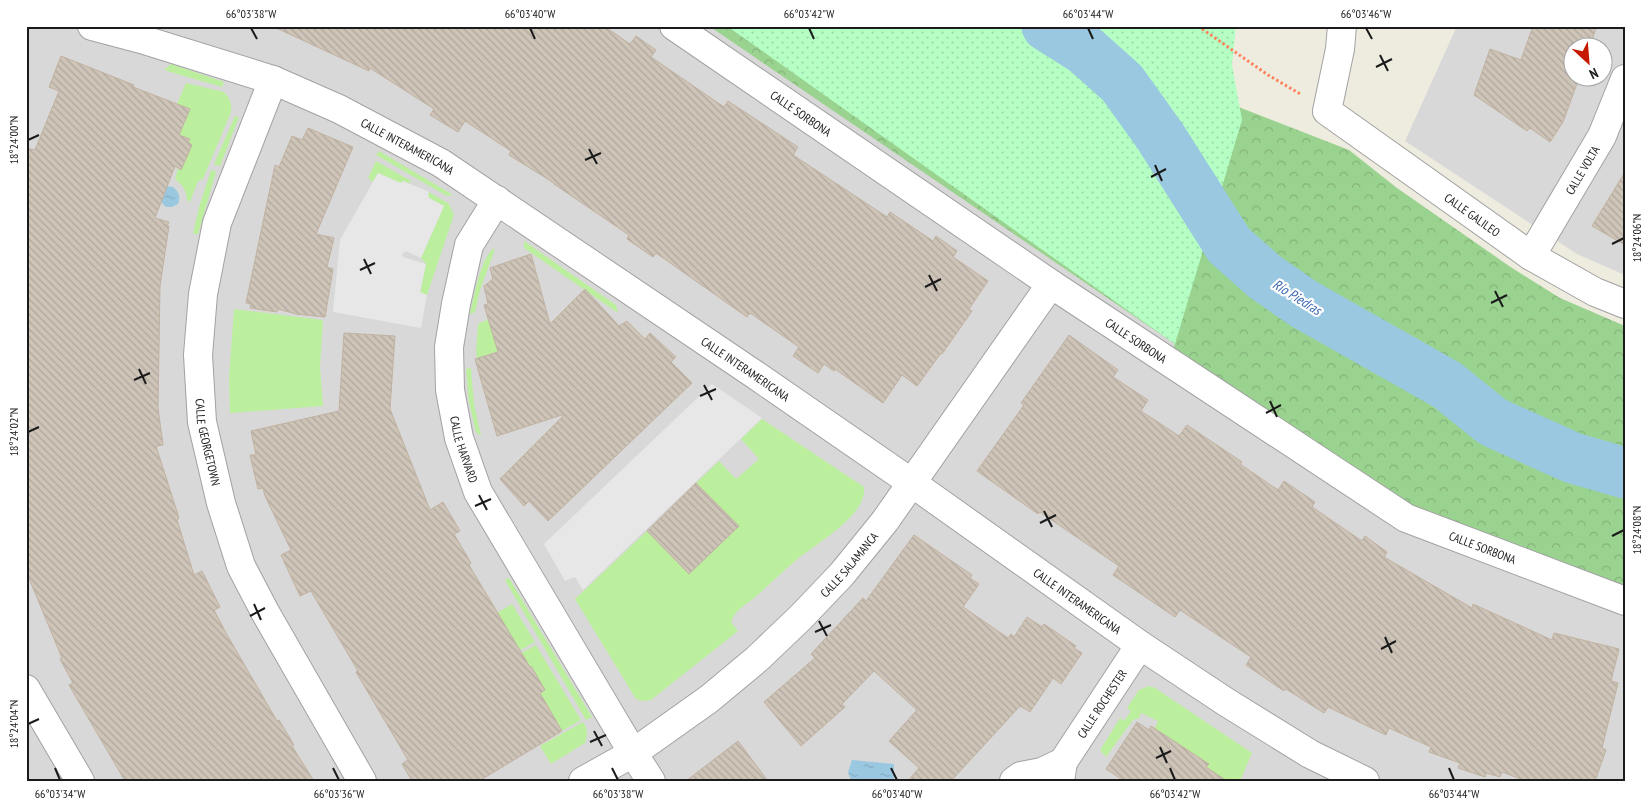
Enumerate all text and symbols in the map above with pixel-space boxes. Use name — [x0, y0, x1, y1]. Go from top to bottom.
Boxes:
text: 66°03'38"W — [226, 6, 276, 21]
text: 66°03'40"W — [505, 6, 555, 21]
text: 66°03'42"W — [784, 6, 834, 21]
text: 66°03'44"W — [1063, 6, 1113, 21]
text: 66°03'46"W — [1341, 6, 1391, 21]
north arrow — [1564, 38, 1614, 88]
text: N — [1586, 64, 1601, 83]
street label: CALLE SORBONA — [768, 87, 835, 139]
street label: CALLE INTERAMERICANA — [358, 115, 458, 178]
text: 18°24'00"N — [6, 116, 21, 164]
street label: CALLE VOLTA — [1562, 142, 1602, 197]
street label: CALLE GALILEO — [1442, 190, 1504, 240]
text: 18°24'06"N — [1629, 214, 1644, 262]
water label: Río Piedras — [1269, 275, 1326, 320]
street label: CALLE SORBONA — [1103, 315, 1170, 366]
street label: CALLE INTERAMERICANA — [699, 333, 793, 404]
street label: CALLE GEORGETOWN — [193, 398, 224, 487]
text: 18°24'02"N — [6, 408, 21, 456]
street label: CALLE HARVARD — [448, 415, 482, 484]
text: 18°24'08"N — [1629, 506, 1644, 554]
street label: CALLE SORBONA — [1447, 528, 1519, 567]
street label: CALLE SALAMANCA — [817, 529, 881, 600]
street label: CALLE INTERAMERICANA — [1031, 564, 1125, 637]
street label: CALLE ROCHESTER — [1073, 666, 1130, 741]
text: 18°24'04"N — [6, 700, 21, 748]
text: 66°03'34"W — [35, 786, 85, 801]
text: 66°03'36"W — [314, 786, 364, 801]
text: 66°03'38"W — [593, 786, 643, 801]
text: 66°03'40"W — [872, 786, 922, 801]
text: 66°03'42"W — [1150, 786, 1200, 801]
text: 66°03'44"W — [1429, 786, 1479, 801]

